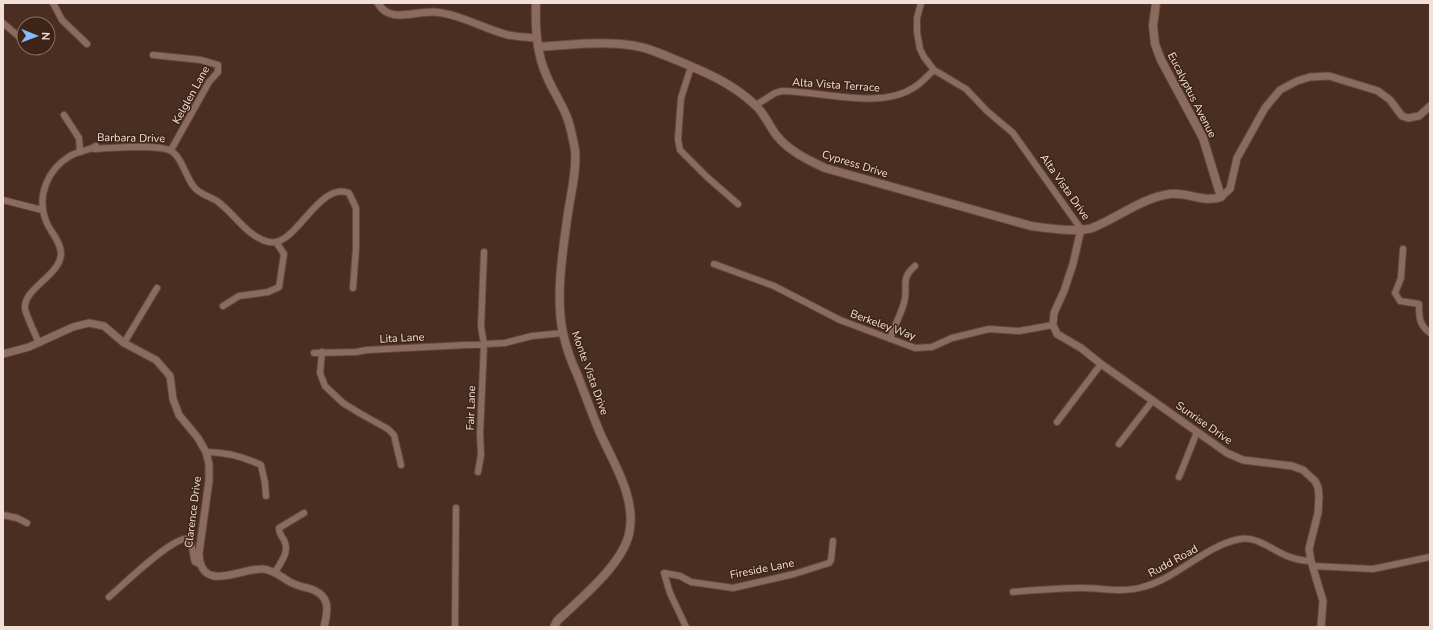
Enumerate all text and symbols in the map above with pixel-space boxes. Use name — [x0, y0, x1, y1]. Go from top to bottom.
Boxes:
north arrow — [16, 16, 56, 56]
text: N — [38, 32, 53, 40]
street label: Eucalyptus Avenue — [1164, 50, 1220, 140]
street label: Kelglen Lane — [169, 63, 213, 127]
street label: Alta Vista Terrace — [792, 74, 880, 96]
street label: Barbara Drive — [97, 130, 165, 146]
street label: Cypress Drive — [820, 147, 890, 181]
street label: Alta Vista Drive — [1037, 151, 1093, 223]
street label: Berkeley Way — [848, 306, 918, 344]
street label: Lita Lane — [379, 329, 425, 347]
street label: Monte Vista Drive — [568, 329, 612, 417]
street label: Fair Lane — [463, 385, 479, 431]
street label: Sunrise Drive — [1173, 398, 1235, 448]
street label: Clarence Drive — [181, 475, 205, 549]
street label: Rudd Road — [1145, 541, 1201, 581]
street label: Fireside Lane — [729, 555, 796, 583]

